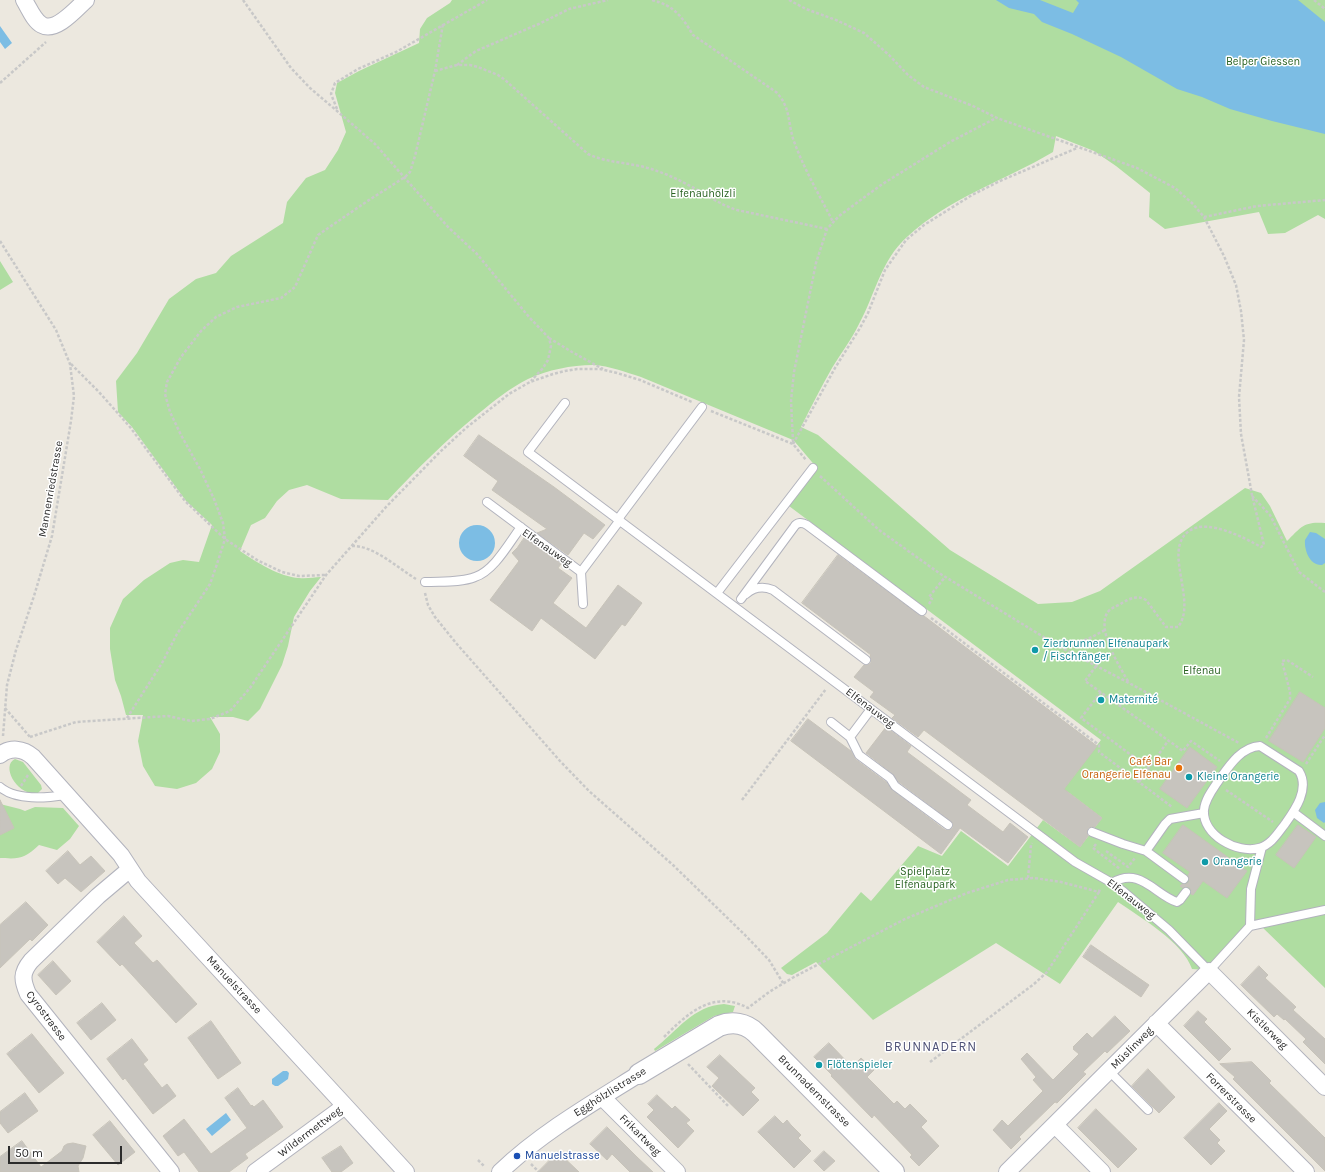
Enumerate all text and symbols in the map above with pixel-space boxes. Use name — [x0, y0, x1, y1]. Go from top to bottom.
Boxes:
park label: Belper Giessen — [1226, 55, 1300, 69]
park label: Elfenauhölzli — [670, 187, 736, 201]
street label: Mannenriedstrasse — [36, 440, 66, 538]
street label: Elfenauweg — [520, 526, 574, 570]
place label: Zierbrunnen Elfenaupark / Fischfänger — [1043, 637, 1168, 663]
marker: Zierbrunnen Elfenaupark / Fischfänger — [1030, 645, 1040, 655]
park label: Elfenau — [1183, 664, 1221, 678]
street label: Elfenauweg — [843, 685, 897, 731]
place label: Maternité — [1109, 693, 1158, 707]
marker: Maternité — [1096, 695, 1106, 705]
place label: Café Bar Orangerie Elfenau — [1082, 755, 1171, 781]
marker: Café Bar Orangerie Elfenau — [1174, 763, 1184, 773]
place label: Kleine Orangerie — [1197, 770, 1279, 784]
marker: Kleine Orangerie — [1184, 772, 1194, 782]
place label: Orangerie — [1213, 855, 1262, 869]
marker: Orangerie — [1200, 857, 1210, 867]
park label: Spielplatz Elfenaupark — [895, 865, 955, 891]
street label: Elfenauweg — [1104, 876, 1158, 922]
street label: Manuelstrasse — [204, 953, 264, 1017]
street label: Cyrostrasse — [23, 988, 69, 1044]
street label: Kistlerweg — [1244, 1006, 1290, 1052]
street label: Müslinweg — [1108, 1024, 1156, 1072]
district label: BRUNNADERN — [885, 1039, 977, 1055]
street label: Brunnadernstrasse — [775, 1052, 853, 1130]
place label: Flötenspieler — [827, 1058, 892, 1072]
marker: Flötenspieler — [814, 1060, 824, 1070]
street label: Egghölzlistrasse — [571, 1064, 649, 1120]
street label: Forrerstrasse — [1203, 1070, 1259, 1126]
street label: Wildermettweg — [276, 1104, 344, 1160]
street label: Frikartweg — [617, 1112, 663, 1158]
scale bar — [10, 1138, 124, 1164]
text: 50 m — [15, 1146, 43, 1160]
place label: Manuelstrasse — [525, 1149, 600, 1163]
marker: Manuelstrasse — [512, 1151, 522, 1161]

